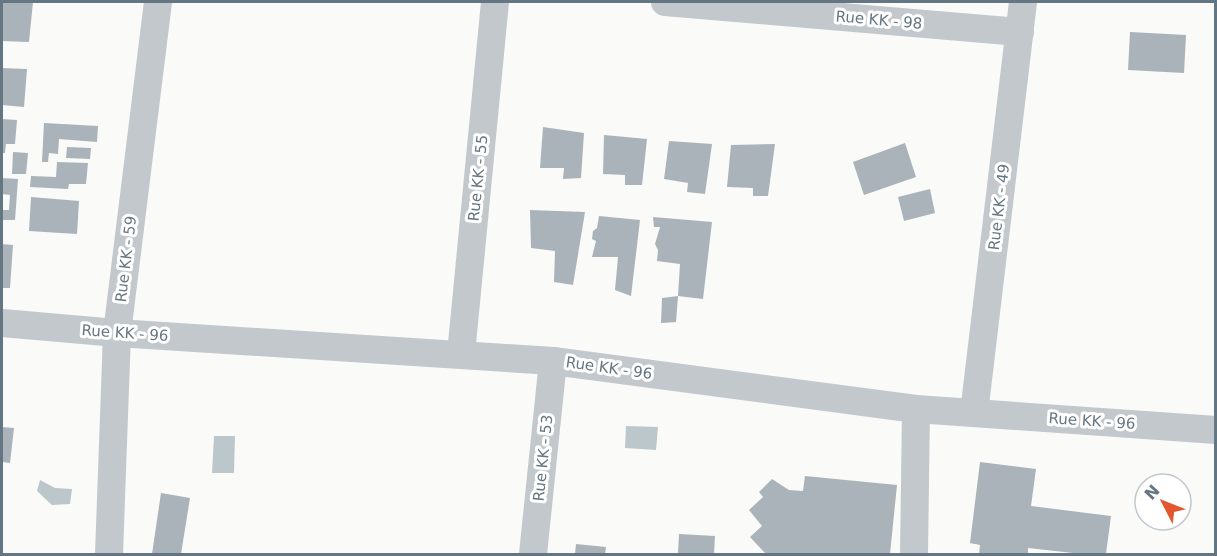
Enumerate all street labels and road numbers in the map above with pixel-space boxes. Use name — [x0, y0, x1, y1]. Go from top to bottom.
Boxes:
street label: Rue KK - 98 — [835, 7, 923, 33]
street label: Rue KK - 55 — [465, 134, 491, 222]
street label: Rue KK - 49 — [985, 163, 1013, 251]
street label: Rue KK - 59 — [112, 215, 140, 303]
street label: Rue KK - 96 — [81, 321, 169, 345]
street label: Rue KK - 96 — [565, 353, 653, 383]
street label: Rue KK - 96 — [1048, 409, 1136, 433]
street label: Rue KK - 53 — [530, 414, 556, 502]

